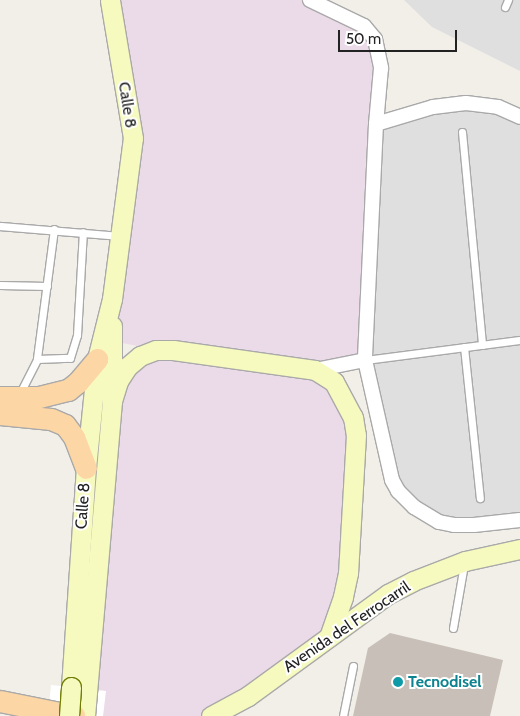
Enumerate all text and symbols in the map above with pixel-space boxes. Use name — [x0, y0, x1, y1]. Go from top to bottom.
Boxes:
scale bar — [340, 20, 459, 52]
text: 50 m — [346, 30, 381, 48]
street label: Calle 8 — [114, 81, 140, 129]
street label: Calle 8 — [72, 482, 94, 530]
street label: Avenida del Ferrocarril — [280, 577, 414, 677]
place label: Tecnodisel — [408, 672, 481, 692]
marker: Tecnodisel — [392, 676, 404, 688]

